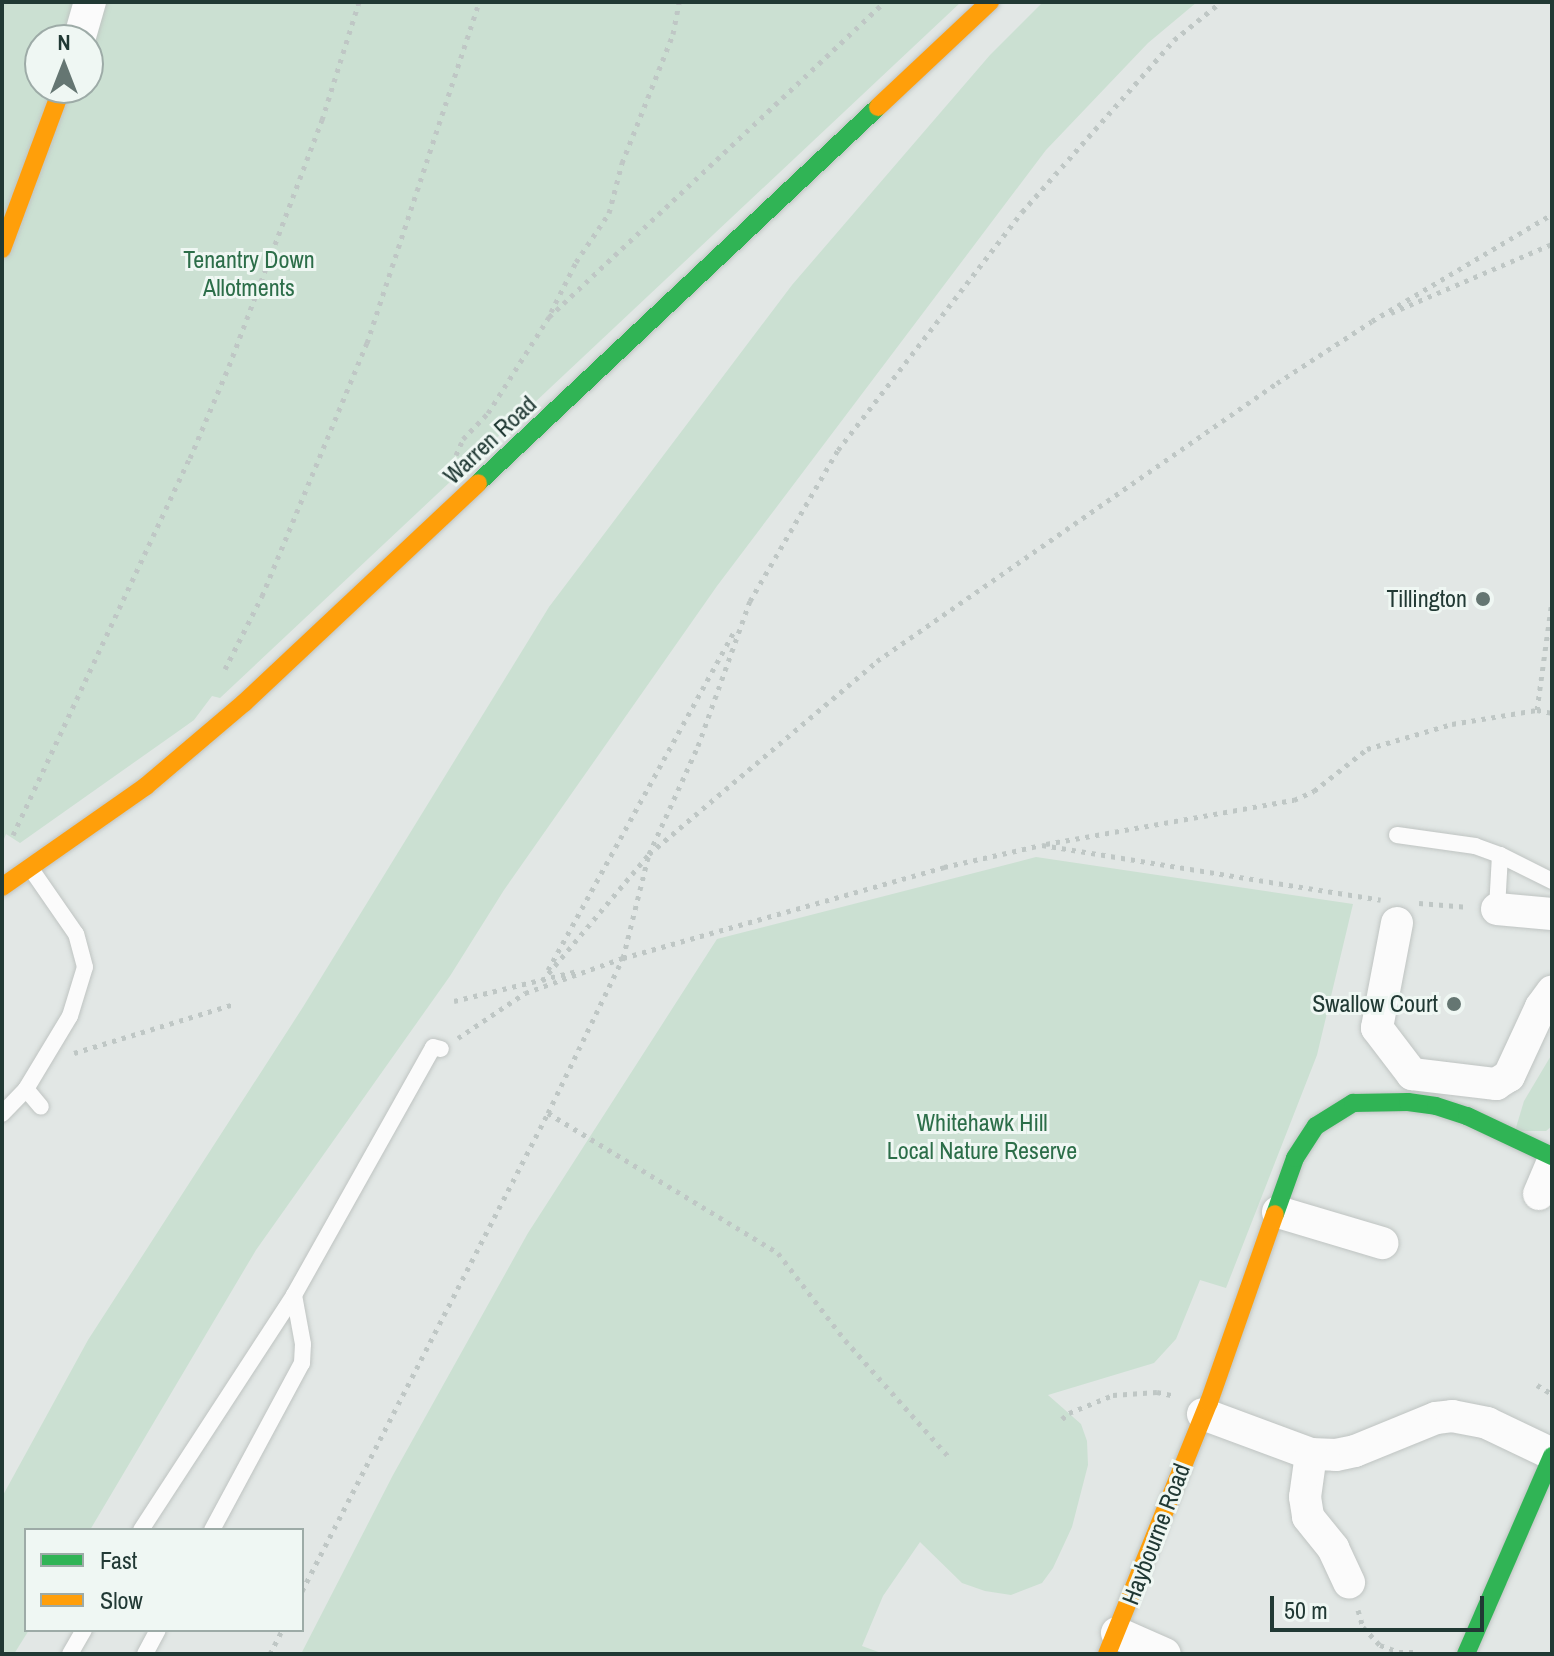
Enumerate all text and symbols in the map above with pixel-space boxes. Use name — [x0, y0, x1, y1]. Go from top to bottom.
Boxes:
north arrow — [24, 24, 104, 104]
text: N — [57, 27, 71, 57]
park label: Tenantry Down Allotments — [183, 246, 315, 302]
street label: Warren Road — [438, 390, 542, 490]
place label: Tillington — [1386, 585, 1467, 613]
marker: Tillington — [1474, 590, 1492, 608]
place label: Swallow Court — [1312, 990, 1438, 1018]
marker: Swallow Court — [1445, 995, 1463, 1013]
park label: Whitehawk Hill Local Nature Reserve — [887, 1109, 1077, 1165]
street label: Haybourne Road — [1116, 1459, 1196, 1609]
legend — [24, 1528, 304, 1632]
text: Fast — [100, 1544, 137, 1576]
scale bar — [1274, 1580, 1488, 1630]
text: Slow — [100, 1584, 143, 1616]
text: 50 m — [1284, 1594, 1328, 1626]

